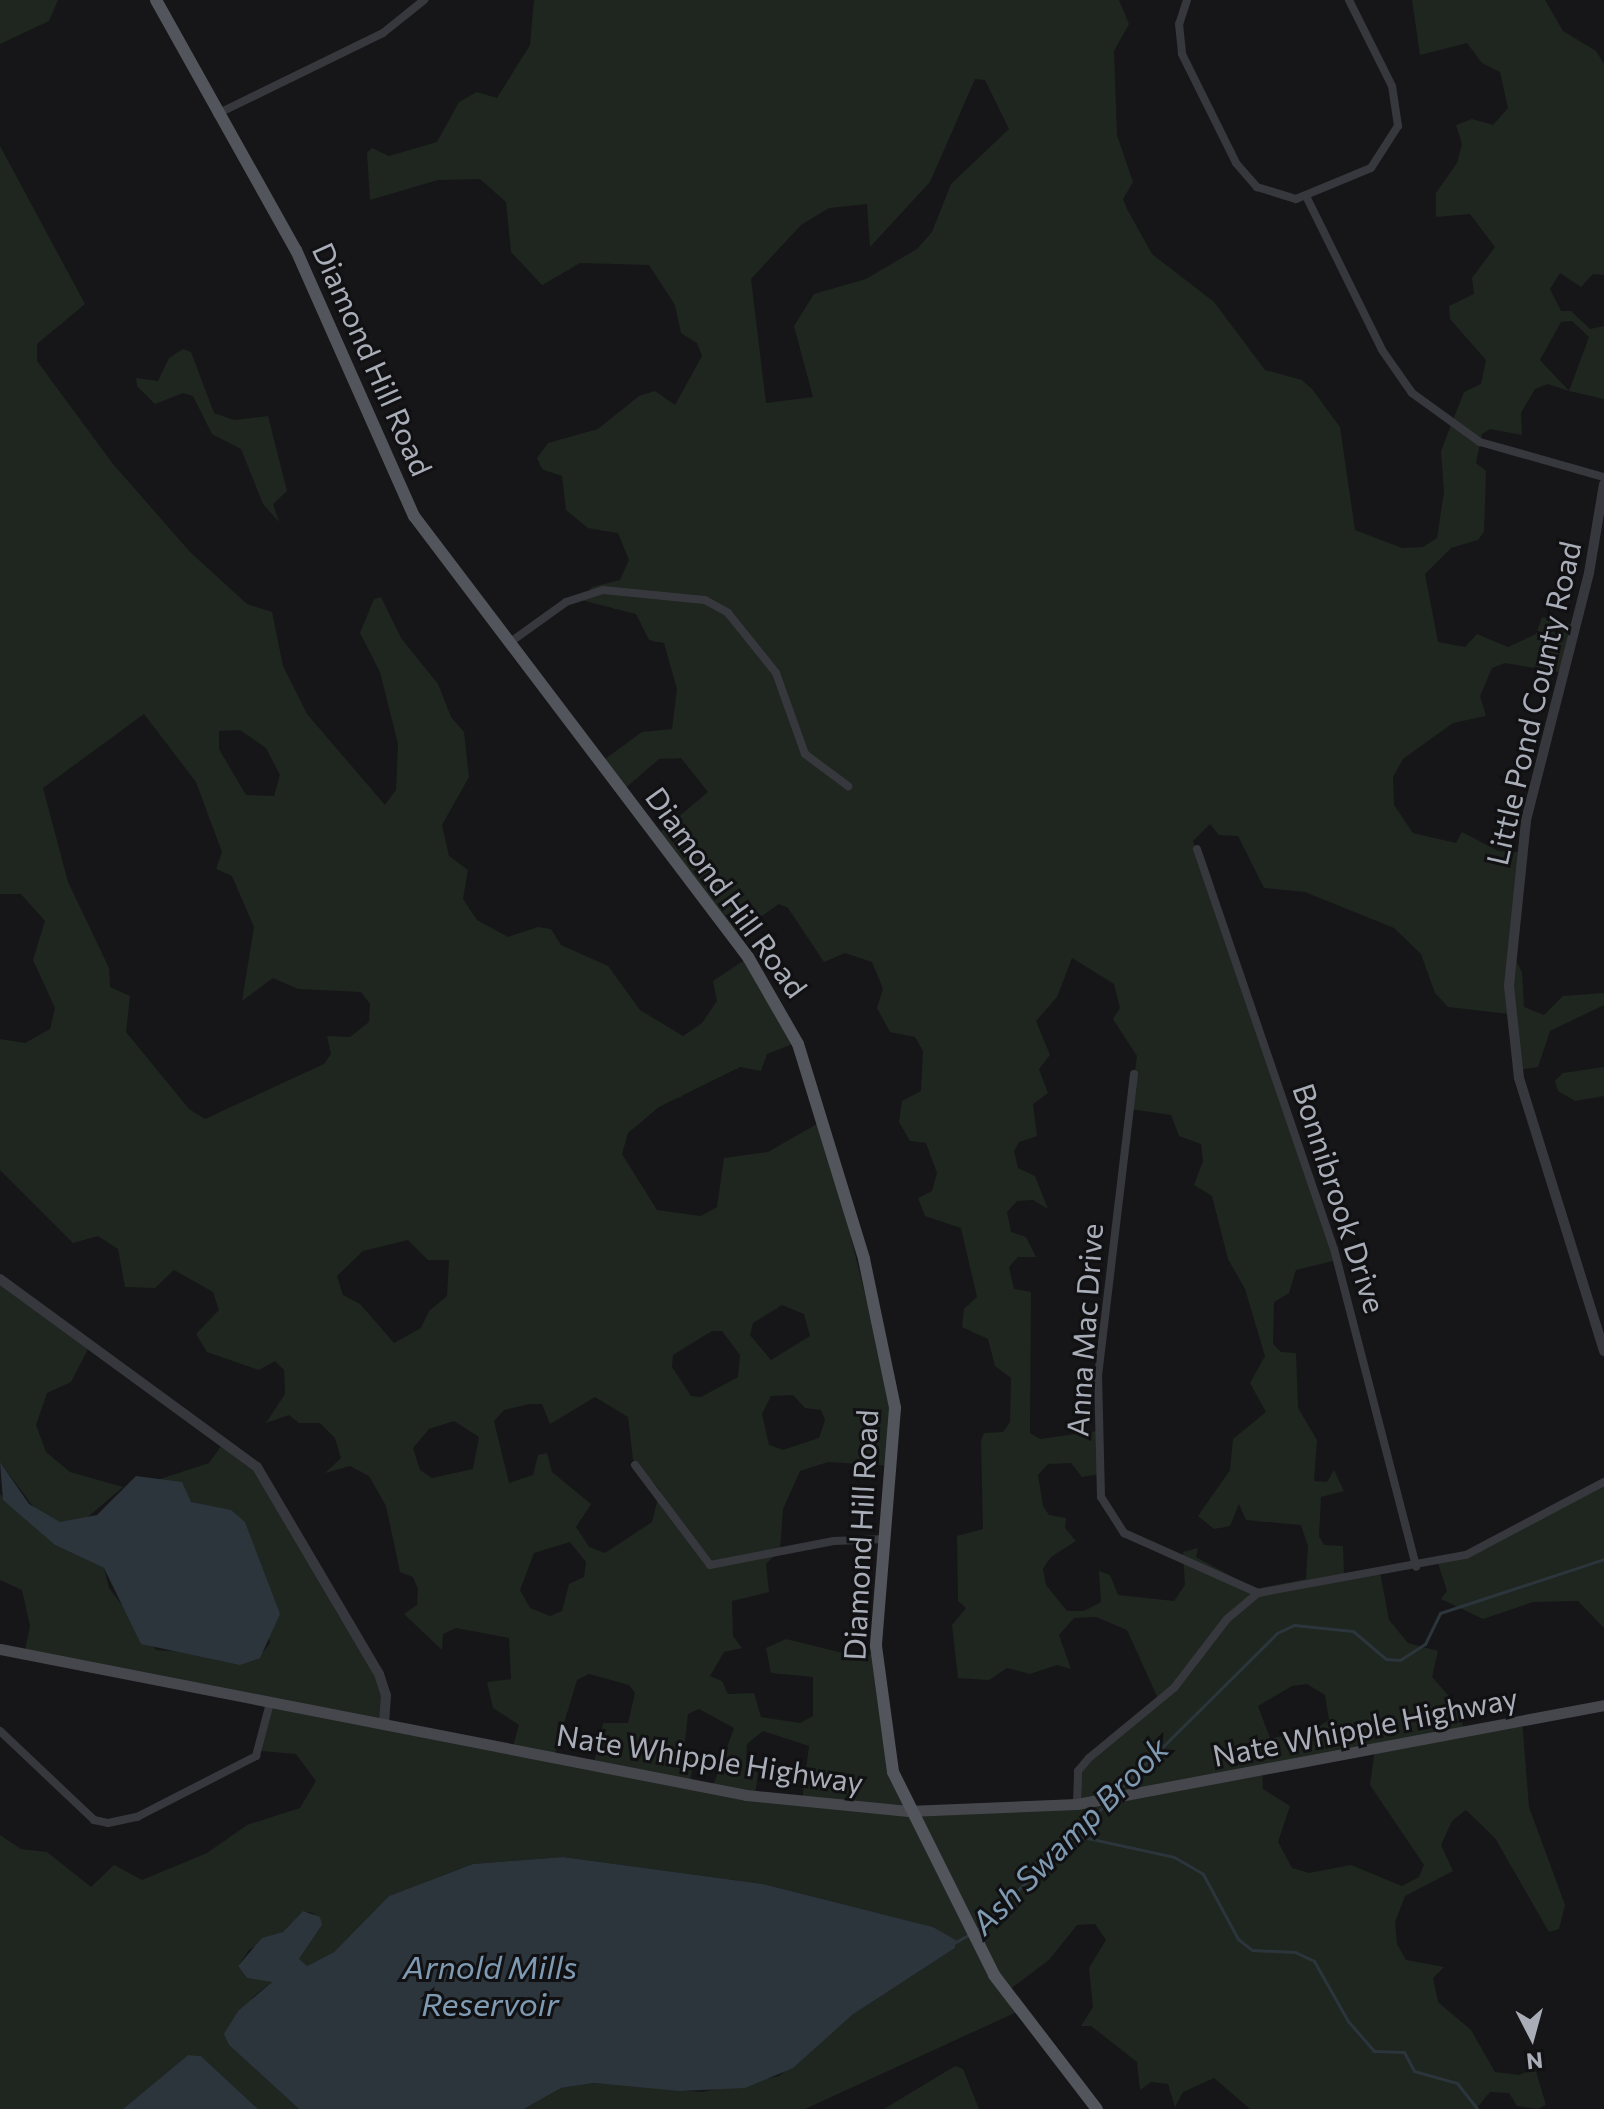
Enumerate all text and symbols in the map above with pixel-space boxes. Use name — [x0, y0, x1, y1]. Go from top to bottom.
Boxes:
street label: Diamond Hill Road — [305, 237, 441, 481]
street label: Little Pond County Road — [1478, 538, 1588, 868]
street label: Diamond Hill Road — [639, 780, 815, 1004]
street label: Bonnibrook Drive — [1286, 1079, 1394, 1317]
street label: Anna Mac Drive — [1059, 1222, 1109, 1438]
street label: Diamond Hill Road — [835, 1409, 885, 1661]
street label: Nate Whipple Highway — [1209, 1679, 1521, 1773]
street label: Nate Whipple Highway — [554, 1716, 866, 1800]
water label: Ash Swamp Brook — [963, 1729, 1175, 1941]
water label: Arnold Mills Reservoir — [403, 1948, 577, 2023]
north arrow — [1492, 1997, 1572, 2077]
text: N — [1525, 2047, 1544, 2076]

